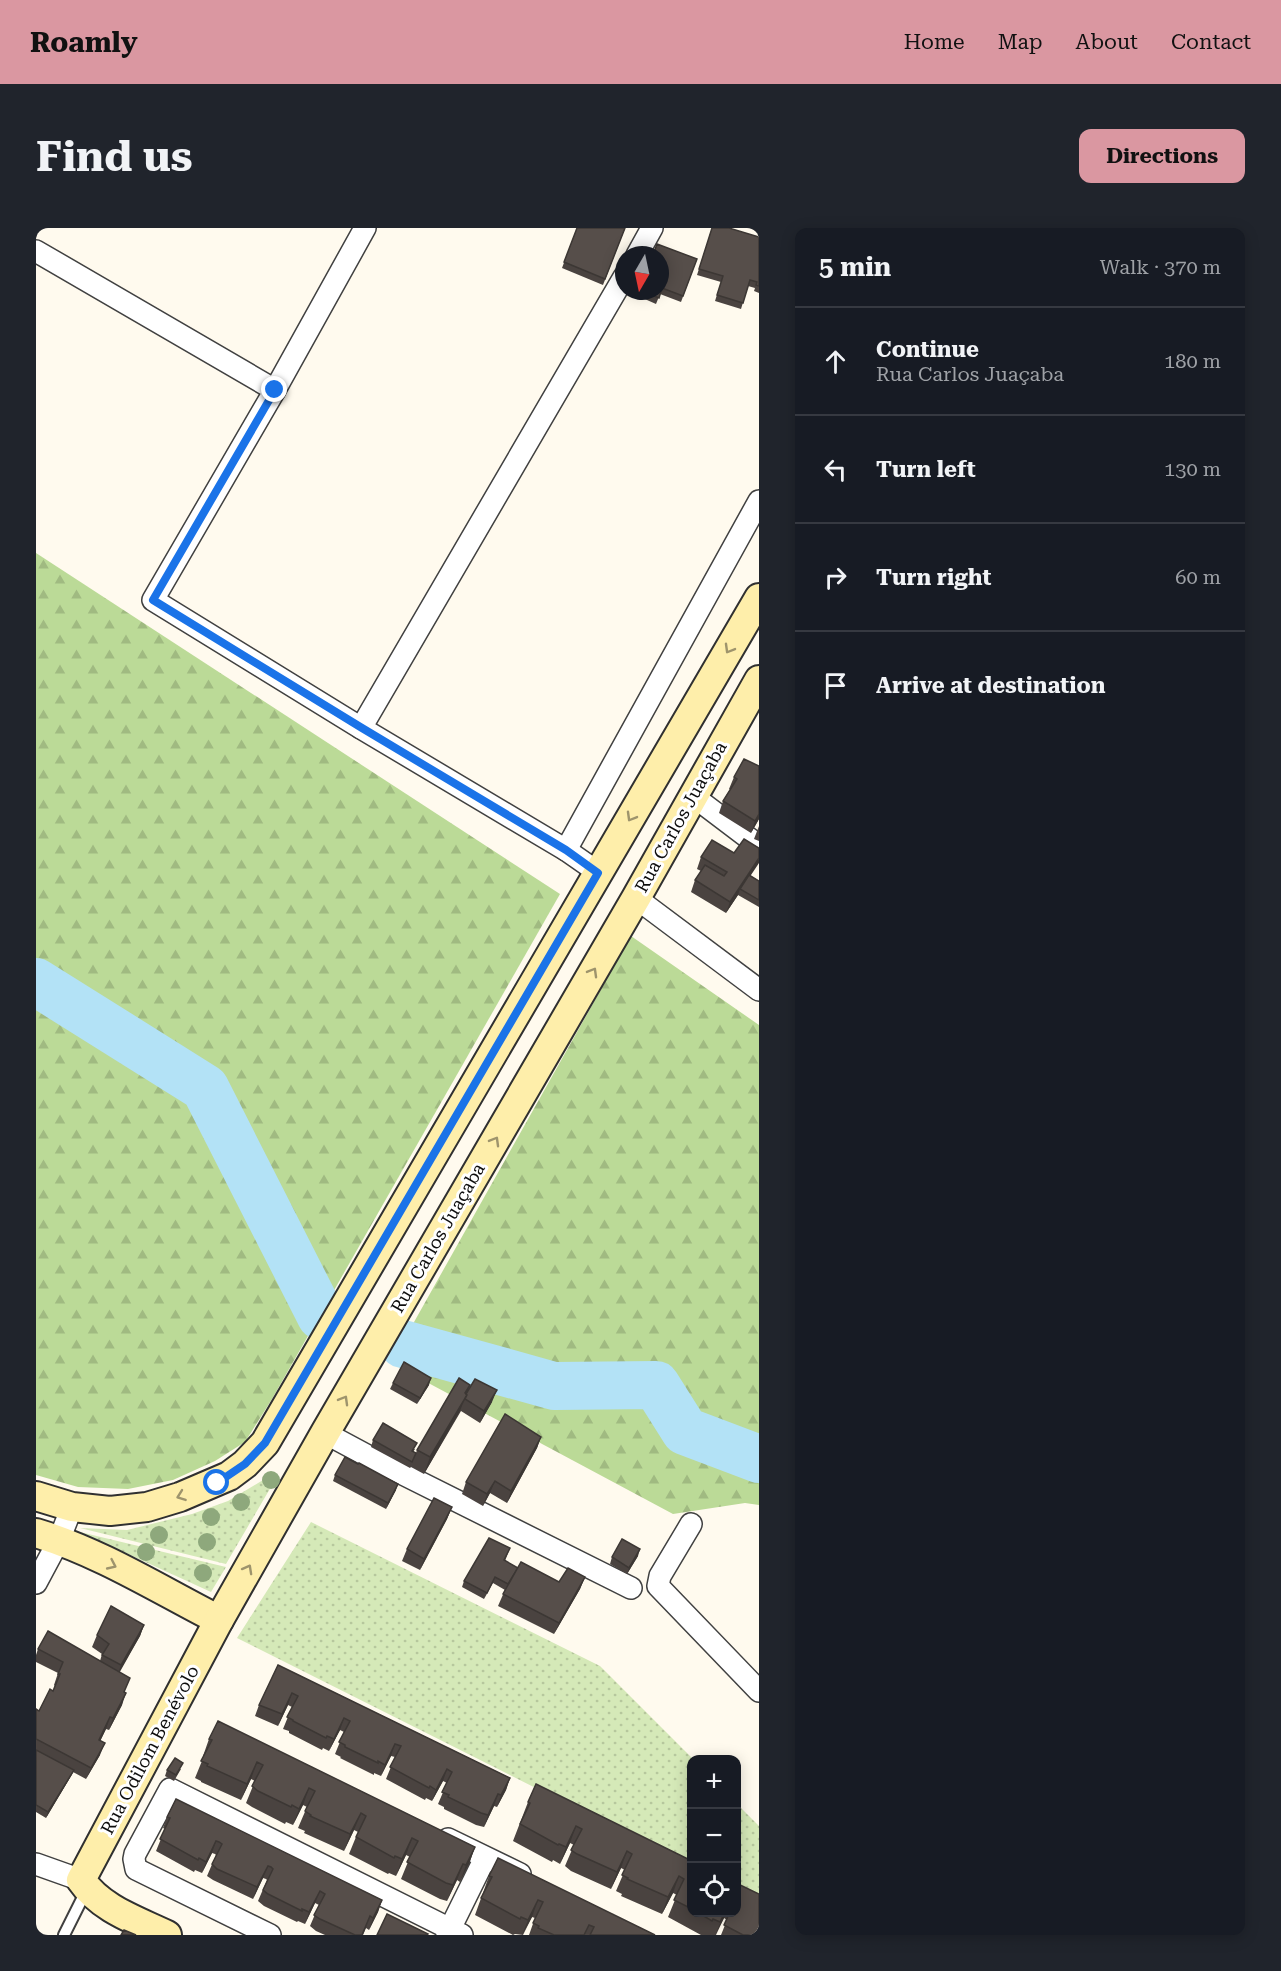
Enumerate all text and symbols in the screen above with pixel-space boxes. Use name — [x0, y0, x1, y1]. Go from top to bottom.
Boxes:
text: Roamly — [30, 26, 138, 59]
text: Home — [904, 30, 965, 54]
text: Map — [998, 30, 1043, 54]
text: About — [1076, 30, 1138, 54]
text: Contact — [1171, 30, 1251, 54]
button: Directions — [1079, 129, 1245, 183]
text: Find us — [36, 132, 193, 181]
north arrow — [615, 246, 669, 300]
text: 5 min — [819, 252, 891, 282]
text: Walk · 370 m — [1100, 255, 1221, 279]
text: Continue — [876, 337, 979, 362]
icon: ahead — [819, 345, 852, 378]
text: 180 m — [1164, 349, 1221, 373]
text: Rua Carlos Juaçaba — [876, 362, 1064, 386]
route end — [261, 376, 287, 402]
icon: left — [819, 453, 852, 486]
text: Turn left — [876, 457, 976, 482]
text: 130 m — [1164, 457, 1221, 481]
icon: right — [819, 561, 852, 594]
text: Turn right — [876, 565, 991, 590]
text: 60 m — [1175, 565, 1221, 589]
one-way arrow — [725, 643, 737, 653]
icon: arrive — [819, 669, 852, 702]
text: Arrive at destination — [876, 673, 1105, 698]
street label: Rua Carlos Juaçaba — [630, 737, 731, 896]
one-way arrow — [627, 811, 638, 821]
one-way arrow — [586, 968, 597, 978]
one-way arrow — [487, 1136, 499, 1147]
street label: Rua Carlos Juaçaba — [386, 1159, 489, 1316]
one-way arrow — [337, 1396, 348, 1406]
route start — [203, 1469, 229, 1495]
one-way arrow — [177, 1489, 187, 1502]
one-way arrow — [105, 1557, 116, 1569]
one-way arrow — [240, 1565, 252, 1576]
street label: Rua Odilom Benévolo — [96, 1662, 203, 1838]
map controls — [687, 1755, 741, 1917]
button: + — [687, 1755, 741, 1809]
button: − — [687, 1809, 741, 1863]
button: locate — [687, 1863, 741, 1917]

